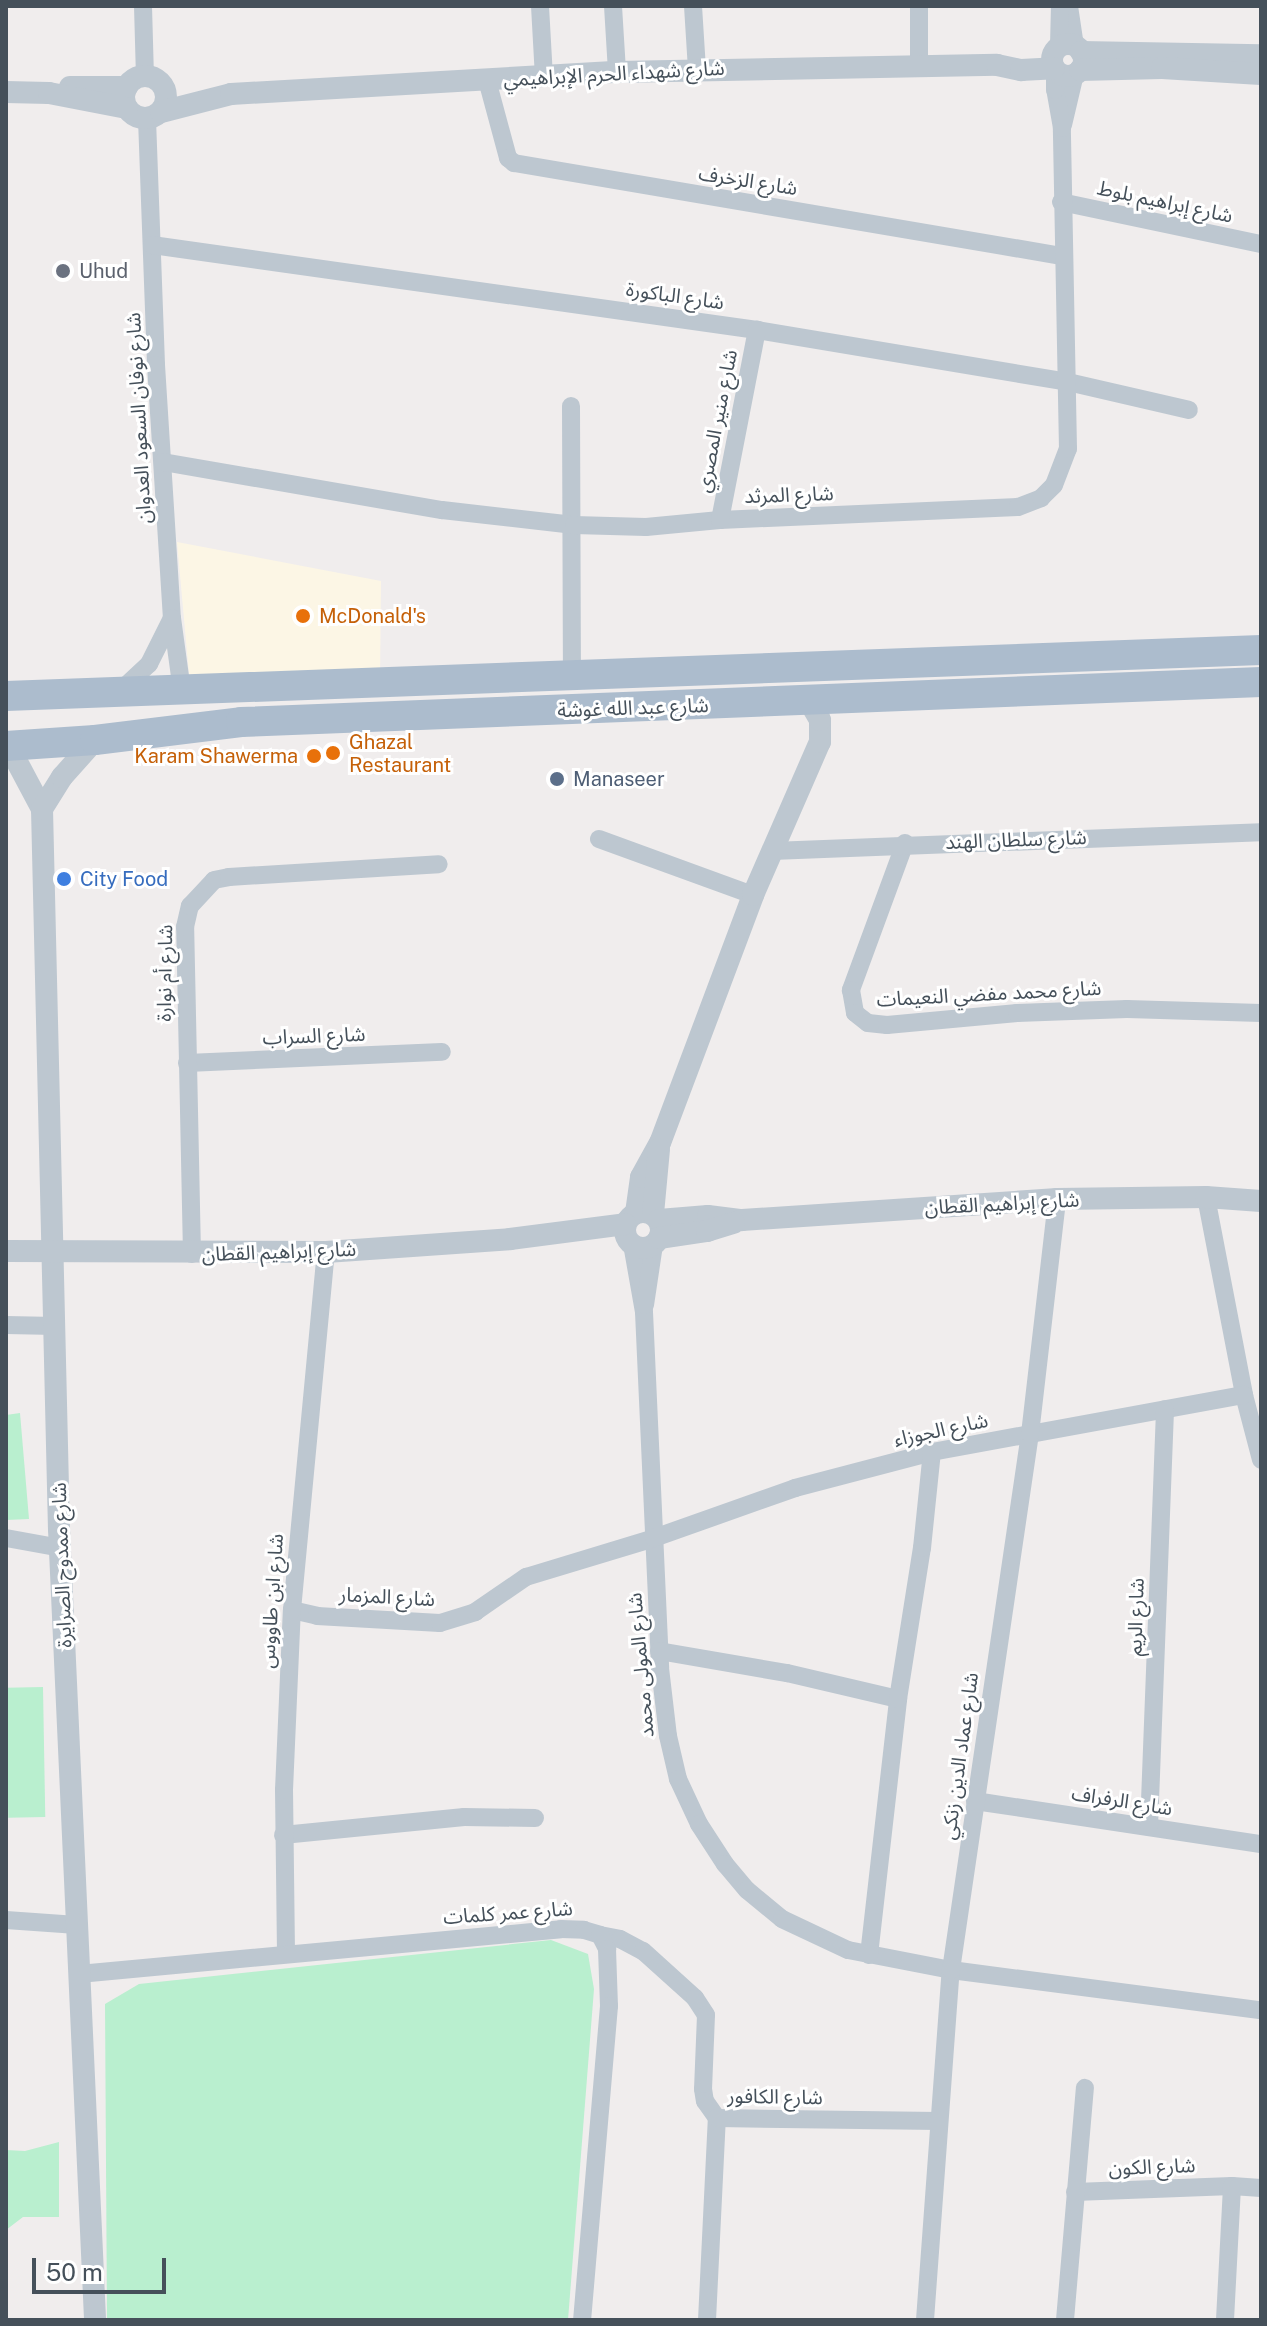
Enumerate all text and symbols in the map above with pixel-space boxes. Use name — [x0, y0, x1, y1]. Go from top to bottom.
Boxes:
street label: شارع شهداء الحرم الإبراهيمي — [503, 56, 725, 92]
street label: شارع الزخرف — [697, 161, 799, 201]
street label: شارع إبراهيم بلوط — [1095, 176, 1235, 228]
place label: Uhud — [79, 259, 128, 283]
marker: Uhud — [54, 262, 72, 280]
street label: شارع الباكورة — [624, 277, 726, 315]
street label: شارع نوفان السعود العدوان — [121, 312, 157, 524]
street label: شارع منير المصري — [691, 348, 743, 494]
street label: شارع المرثد — [744, 481, 834, 509]
place label: McDonald's — [319, 604, 426, 628]
marker: McDonald's — [294, 607, 312, 625]
street label: شارع عبد الله غوشة — [557, 693, 709, 723]
place label: Ghazal Restaurant — [349, 730, 451, 777]
place label: Karam Shawerma — [134, 744, 298, 768]
marker: Ghazal Restaurant — [324, 744, 342, 762]
marker: Karam Shawerma — [305, 747, 323, 765]
place label: Manaseer — [573, 767, 665, 791]
marker: Manaseer — [548, 770, 566, 788]
street label: شارع سلطان الهند — [945, 826, 1087, 854]
place label: City Food — [80, 867, 168, 891]
marker: City Food — [55, 870, 73, 888]
street label: شارع أم نوارة — [152, 924, 178, 1022]
street label: شارع محمد مفضي النعيمات — [876, 976, 1102, 1012]
street label: شارع السراب — [262, 1022, 366, 1050]
street label: شارع إبراهيم القطان — [924, 1188, 1080, 1220]
street label: شارع إبراهيم القطان — [201, 1237, 357, 1267]
street label: شارع الجوزاء — [892, 1408, 990, 1452]
street label: شارع ممدوح الصرايرة — [47, 1482, 77, 1648]
street label: شارع ابن طاووس — [255, 1533, 289, 1669]
street label: شارع الريم — [1123, 1577, 1149, 1657]
street label: شارع المزمار — [338, 1583, 436, 1611]
street label: شارع المولى محمد — [623, 1592, 659, 1738]
street label: شارع عماد الدين زنكي — [936, 1671, 984, 1841]
street label: شارع الرفراف — [1070, 1781, 1174, 1821]
street label: شارع عمر كلمات — [442, 1897, 574, 1929]
street label: شارع الكافور — [727, 2084, 823, 2110]
street label: شارع الكون — [1108, 2153, 1196, 2181]
scale bar — [36, 2242, 170, 2292]
text: 50 m — [46, 2258, 103, 2286]

